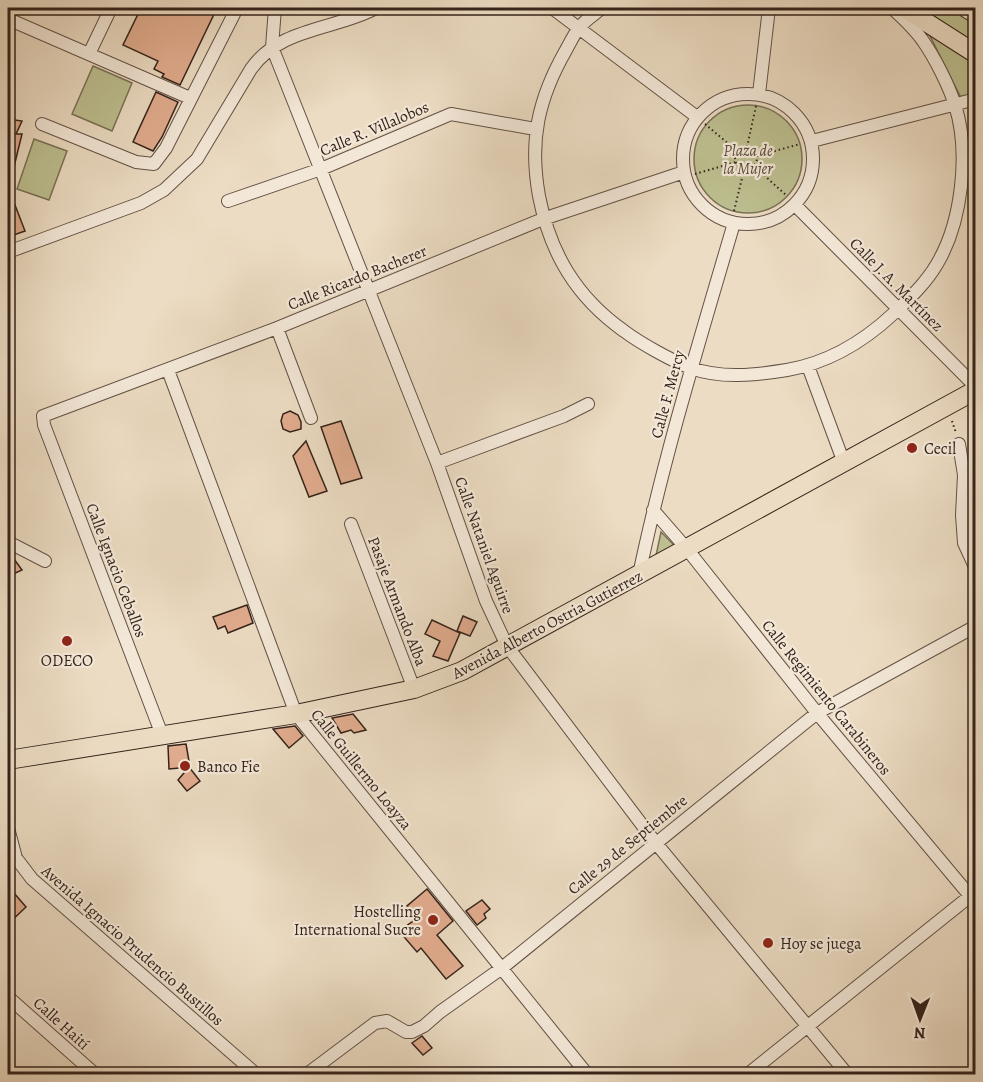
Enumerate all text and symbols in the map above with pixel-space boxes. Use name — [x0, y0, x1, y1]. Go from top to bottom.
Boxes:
street label: Calle R. Villalobos — [317, 96, 432, 162]
park label: Plaza de la Mujer — [723, 140, 773, 180]
street label: Calle J. A. Martínez — [844, 233, 948, 337]
street label: Calle Ricardo Bacherer — [285, 240, 430, 316]
street label: Calle F. Mercy — [646, 347, 691, 441]
place label: Cecil — [924, 438, 956, 460]
marker: Cecil — [905, 441, 919, 455]
street label: Calle Nataniel Aguirre — [449, 474, 519, 617]
street label: Calle Ignacio Ceballos — [80, 500, 152, 641]
street label: Pasaje Armando Alba — [362, 533, 432, 670]
street label: Avenida Alberto Ostria Gutierrez — [447, 565, 647, 685]
street label: Calle Regimiento Carabineros — [756, 615, 896, 780]
marker: ODECO — [60, 634, 74, 648]
place label: ODECO — [41, 650, 93, 672]
street label: Calle Guillermo Loayza — [306, 704, 417, 835]
place label: Banco Fie — [197, 756, 260, 778]
marker: Banco Fie — [178, 759, 192, 773]
street label: Calle 29 de Septiembre — [563, 790, 692, 900]
street label: Avenida Ignacio Prudencio Bustillos — [36, 860, 228, 1031]
place label: Hostelling International Sucre — [294, 901, 421, 941]
marker: Hostelling International Sucre — [426, 913, 440, 927]
place label: Hoy se juega — [780, 933, 862, 955]
marker: Hoy se juega — [761, 936, 775, 950]
north arrow — [890, 989, 950, 1049]
street label: Calle Haití — [28, 992, 94, 1055]
text: N — [913, 1022, 926, 1044]

